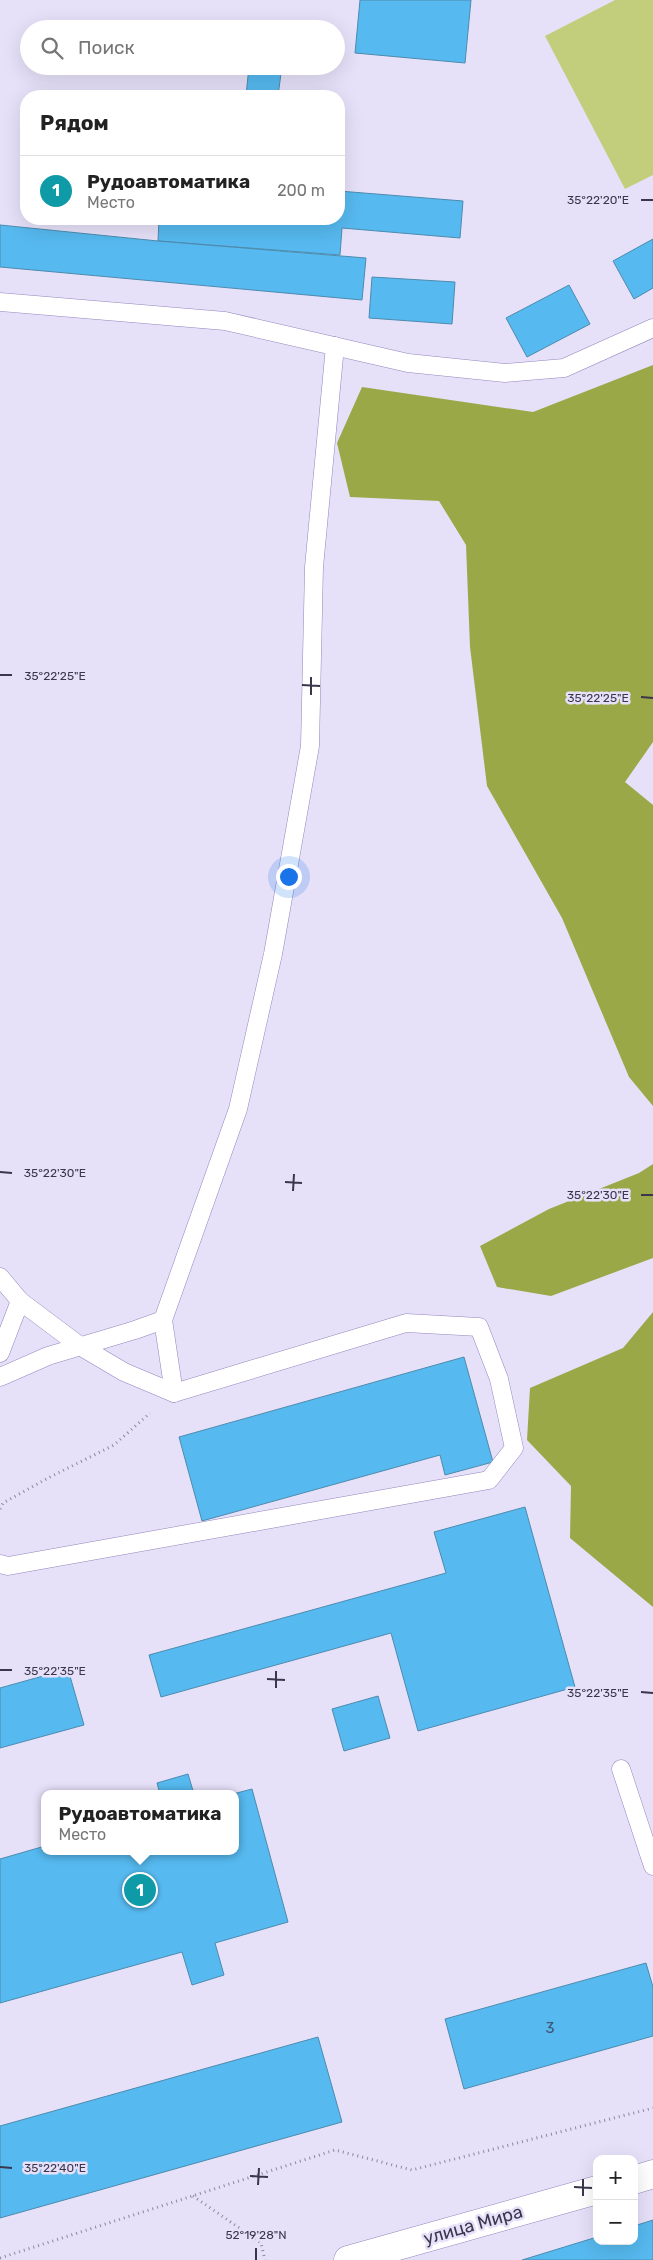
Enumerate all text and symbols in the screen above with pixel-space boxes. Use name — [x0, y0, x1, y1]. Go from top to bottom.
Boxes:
search box — [20, 20, 345, 75]
icon: search — [38, 34, 66, 62]
text: Поиск — [78, 36, 135, 59]
text: Рядом — [40, 110, 109, 135]
text: Рудоавтоматика — [87, 170, 250, 193]
text: 1 — [52, 181, 60, 200]
text: 200 m — [277, 181, 325, 200]
text: Место — [87, 193, 135, 212]
text: 35°22'20"E — [567, 193, 629, 207]
text: 35°22'25"E — [24, 669, 86, 683]
text: 35°22'25"E — [567, 691, 629, 705]
your location — [276, 864, 302, 890]
text: 35°22'30"E — [24, 1166, 86, 1180]
text: 35°22'30"E — [567, 1188, 629, 1202]
text: 35°22'35"E — [24, 1664, 86, 1678]
text: 35°22'35"E — [567, 1686, 629, 1700]
popup — [41, 1790, 239, 1855]
text: Рудоавтоматика — [58, 1802, 222, 1825]
text: Место — [58, 1825, 106, 1844]
pin: 1 — [124, 1871, 156, 1909]
house number: 3 — [545, 2019, 555, 2037]
map controls — [593, 2155, 638, 2245]
button: + — [593, 2155, 638, 2200]
text: 35°22'40"E — [24, 2161, 86, 2175]
street label: улица Мира — [421, 2200, 525, 2250]
button: − — [593, 2200, 638, 2245]
text: 52°19'28"N — [225, 2228, 287, 2242]

